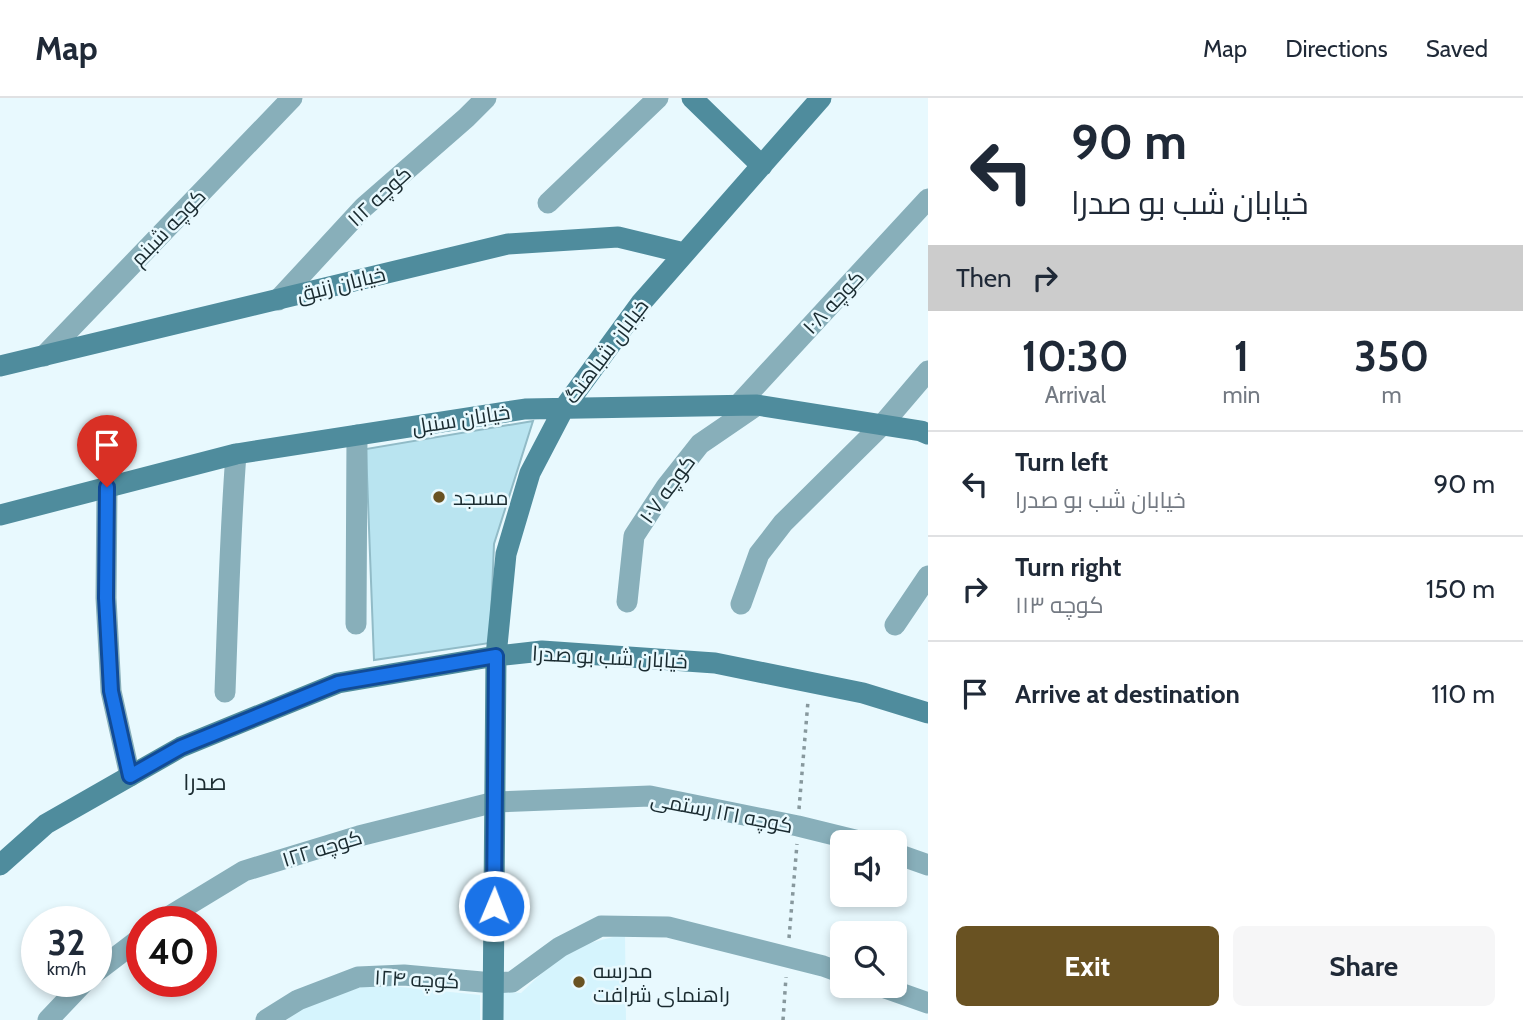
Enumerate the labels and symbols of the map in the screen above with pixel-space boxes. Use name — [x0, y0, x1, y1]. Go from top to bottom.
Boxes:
street label: کوچه ۱۱۲ — [342, 160, 417, 233]
street label: کوچه شبنم — [125, 183, 212, 272]
street label: خیابان زنبق — [294, 261, 388, 308]
street label: کوچه ۱۰۸ — [797, 265, 870, 341]
street label: خیابان شباهنگ — [559, 294, 654, 409]
street label: خیابان سنبل — [410, 399, 512, 440]
pin — [77, 415, 137, 487]
street label: کوچه ۱۰۷ — [634, 450, 702, 529]
place label: مسجد — [453, 485, 508, 510]
marker: مسجد — [431, 489, 447, 505]
street label: خیابان شب بو صدرا — [531, 640, 688, 675]
district label: صدرا — [183, 768, 227, 796]
street label: کوچه ۱۲۱ رستمی — [648, 786, 795, 840]
street label: کوچه ۱۲۲ — [279, 824, 366, 874]
position arrow — [457, 869, 531, 943]
speed limit sign: 40 — [126, 906, 217, 997]
place label: مدرسه راهنمای شرافت — [593, 958, 730, 1008]
street label: کوچه ۱۲۴ — [374, 964, 460, 996]
marker: مدرسه راهنمای شرافت — [571, 974, 587, 990]

